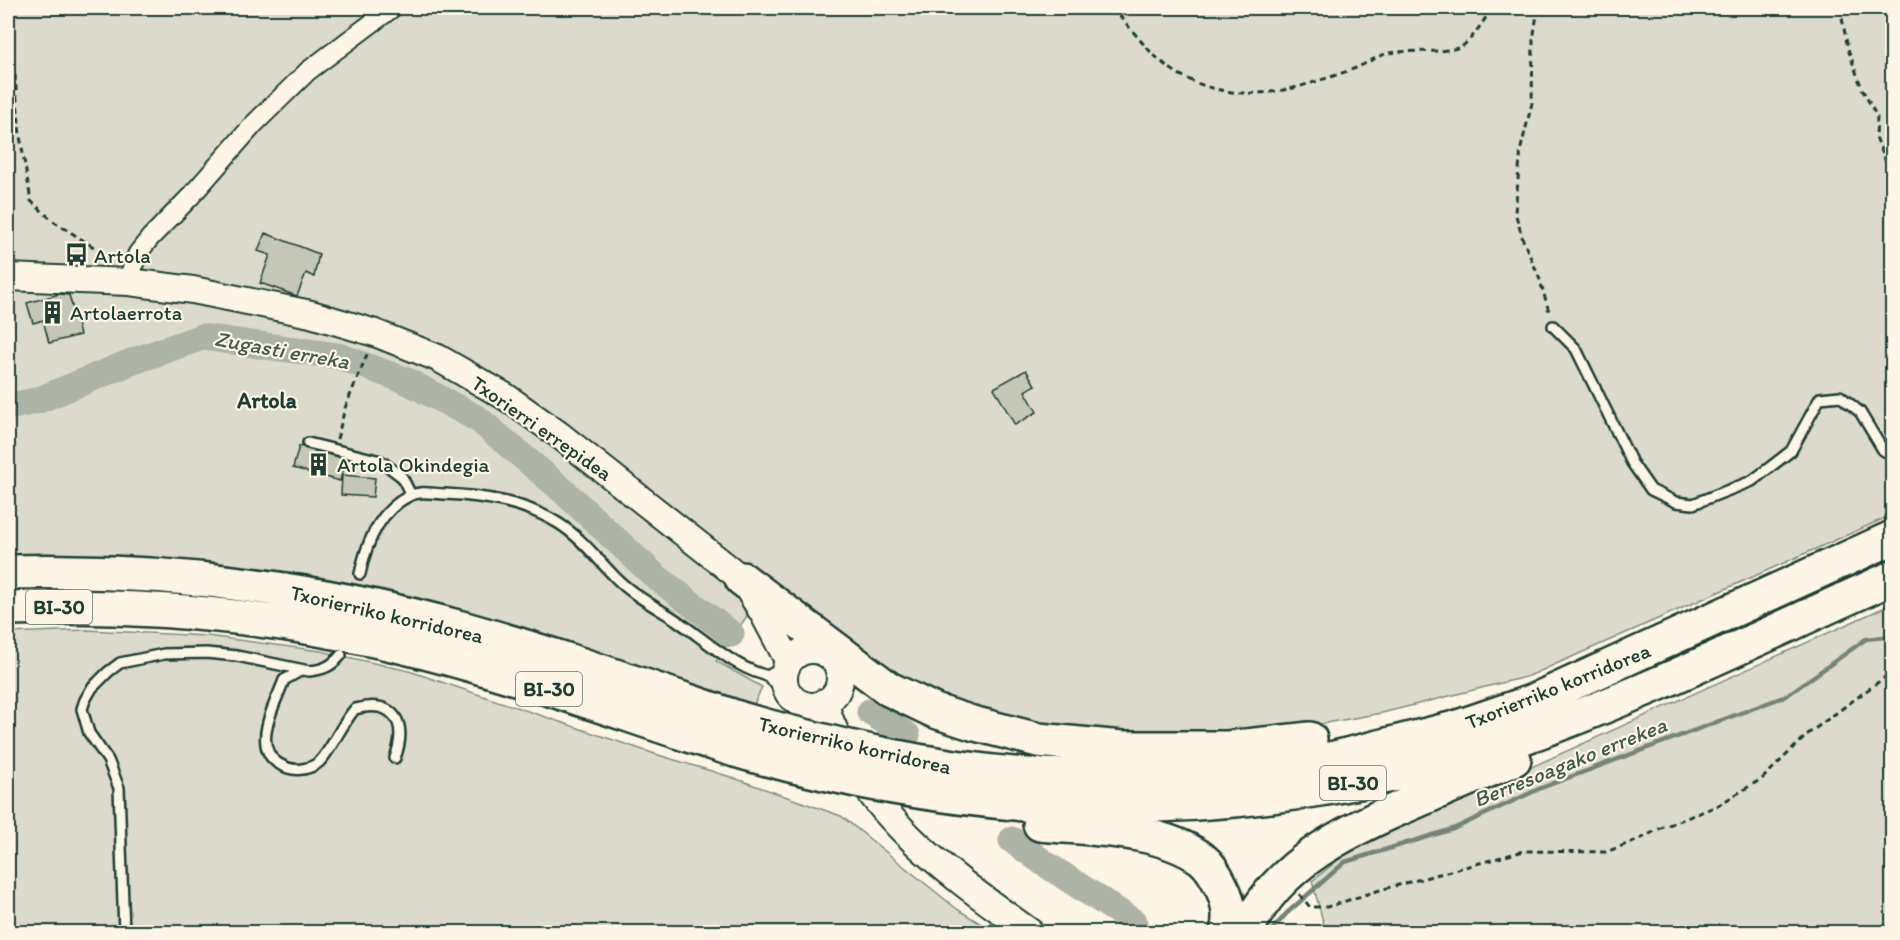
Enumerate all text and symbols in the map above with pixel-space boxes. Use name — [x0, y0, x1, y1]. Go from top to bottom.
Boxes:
bus stop icon: Artola — [63, 242, 89, 268]
place label: Artola — [94, 243, 151, 268]
building icon: Artolaerrota — [39, 299, 65, 325]
place label: Artolaerrota — [70, 300, 182, 325]
water label: Zugasti erreka — [213, 325, 352, 375]
street label: Txorierri errepidea — [467, 370, 617, 486]
district label: Artola — [236, 387, 297, 414]
building icon: Artola Okindegia — [306, 451, 332, 477]
place label: Artola Okindegia — [337, 452, 490, 477]
street label: Txorierriko korridorea — [288, 580, 486, 648]
road number: BI-30 — [26, 590, 92, 624]
street label: Txorierriko korridorea — [1462, 637, 1654, 735]
road number: BI-30 — [516, 672, 582, 706]
street label: Txorierriko korridorea — [756, 711, 954, 779]
water label: Berresoagako errekea — [1469, 711, 1671, 813]
road number: BI-30 — [1320, 766, 1386, 800]

